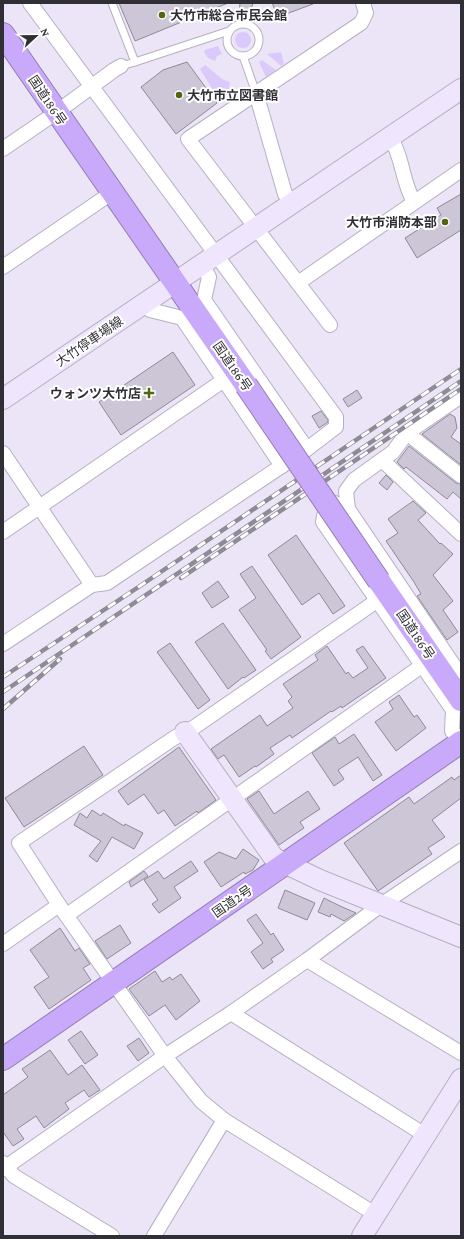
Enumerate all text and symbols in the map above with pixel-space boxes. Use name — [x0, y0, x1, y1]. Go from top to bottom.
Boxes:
place label: 大竹市総合市民会館 — [170, 8, 287, 23]
marker: 大竹市総合市民会館 — [157, 10, 167, 20]
north arrow — [16, 16, 56, 56]
text: N — [38, 27, 52, 38]
street label: 国道186号 — [25, 72, 70, 128]
place label: 大竹市立図書館 — [187, 88, 278, 103]
marker: 大竹市立図書館 — [174, 90, 184, 100]
place label: 大竹市消防本部 — [346, 215, 437, 230]
marker: 大竹市消防本部 — [440, 217, 450, 227]
street label: 大竹停車場線 — [53, 313, 126, 369]
street label: 国道186号 — [210, 339, 255, 394]
place label: ウォンツ大竹店 — [50, 386, 141, 401]
marker: ウォンツ大竹店 — [144, 388, 154, 398]
street label: 国道186号 — [393, 606, 438, 662]
street label: 国道2号 — [209, 882, 255, 921]

